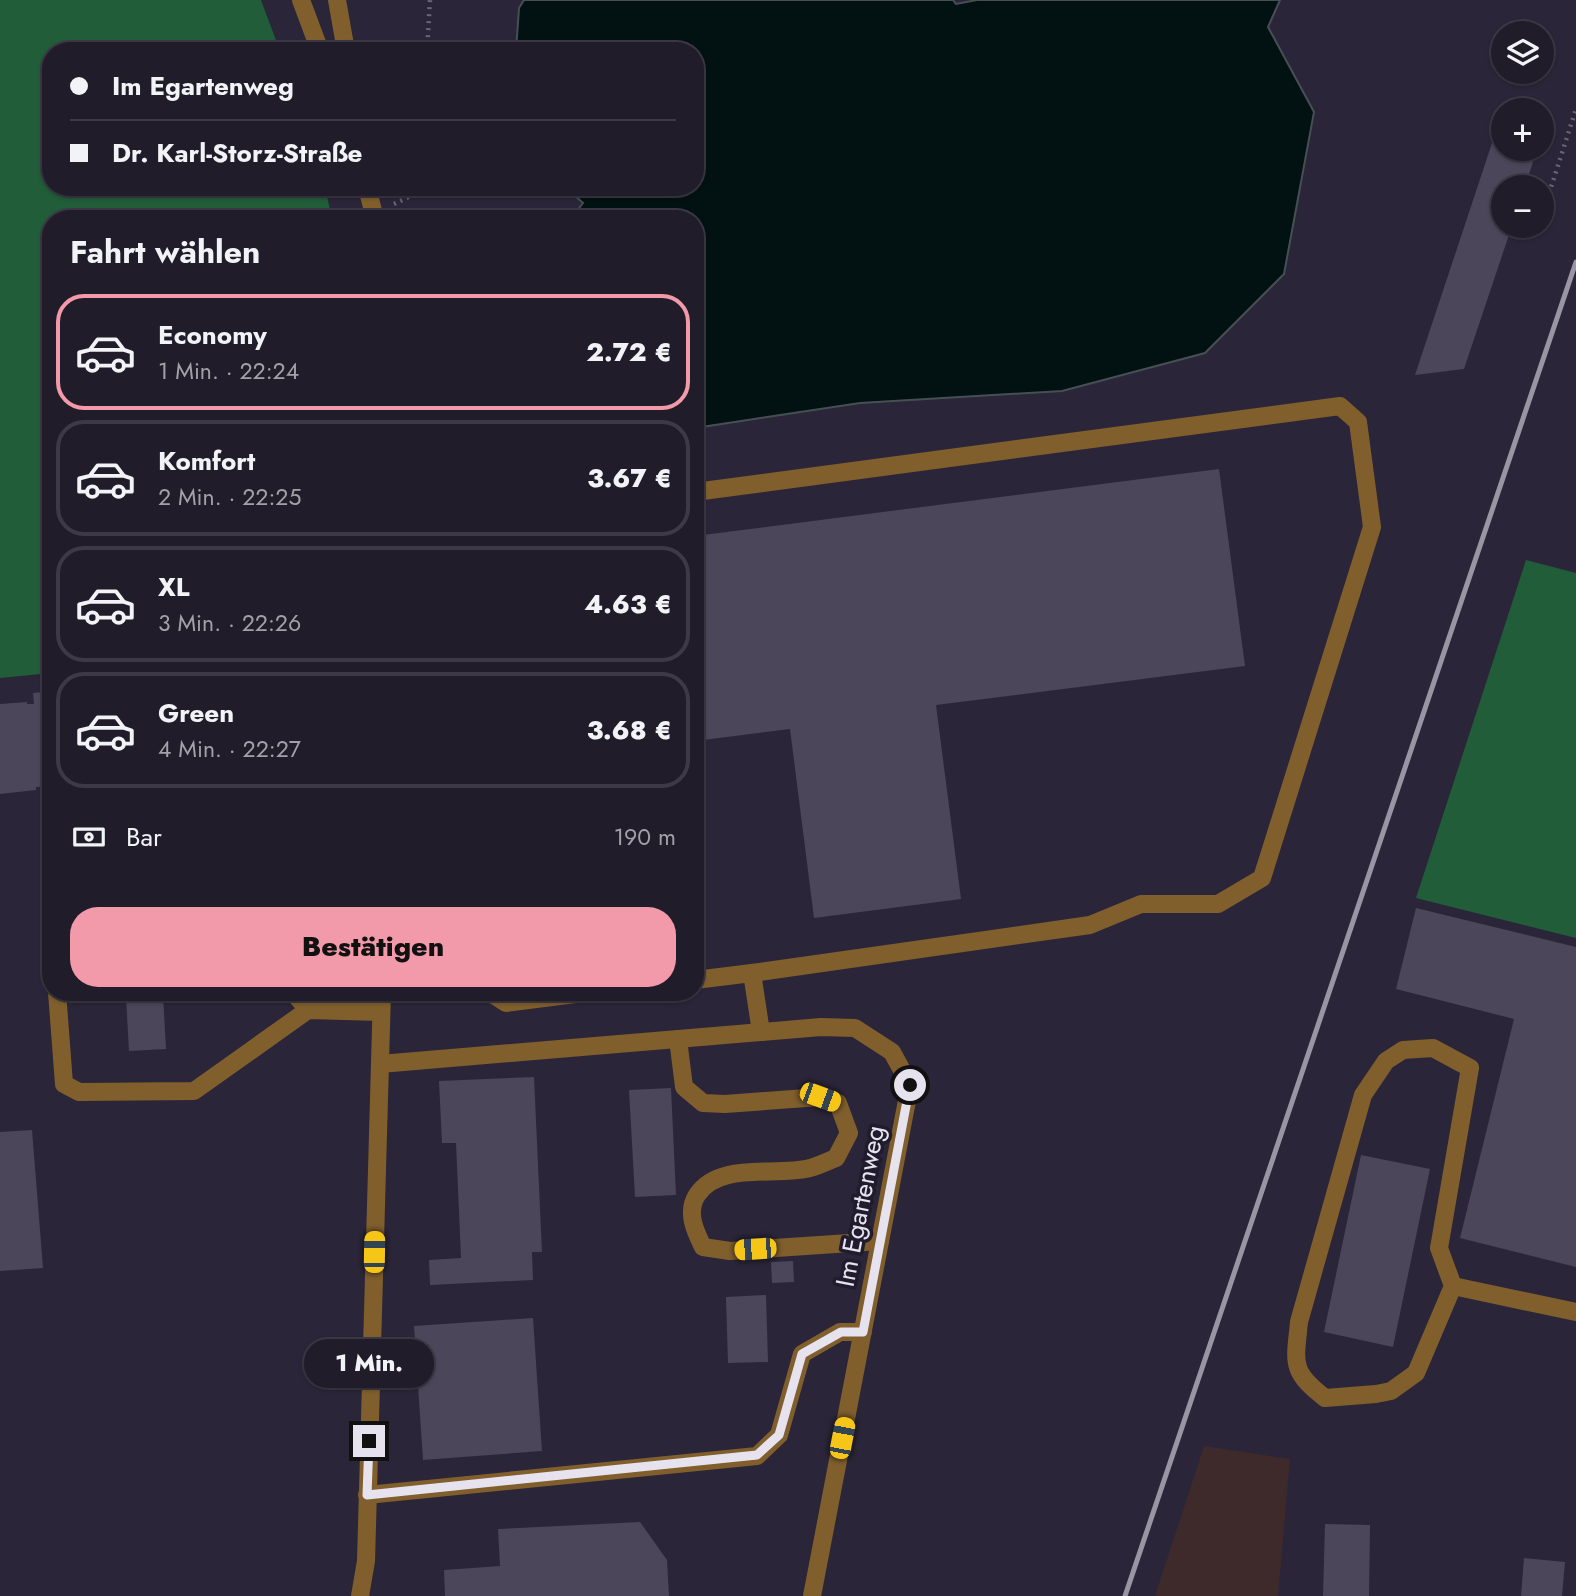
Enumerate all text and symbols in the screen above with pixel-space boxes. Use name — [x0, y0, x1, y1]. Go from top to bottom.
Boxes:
map controls — [1491, 21, 1554, 238]
button: layers — [1491, 21, 1554, 84]
text: Im Egartenweg — [112, 67, 294, 105]
button: + — [1491, 98, 1554, 161]
text: Dr. Karl-Storz-Straße — [112, 134, 362, 172]
button: − — [1491, 175, 1554, 238]
text: Fahrt wählen — [70, 229, 260, 275]
text: Economy — [158, 316, 267, 354]
icon: car — [74, 321, 137, 384]
text: 2.72 € — [586, 333, 672, 371]
text: 1 Min. · 22:24 — [158, 354, 299, 388]
text: Komfort — [158, 442, 255, 480]
icon: car — [74, 447, 137, 510]
text: 3.67 € — [587, 459, 672, 497]
text: 2 Min. · 22:25 — [158, 480, 301, 514]
text: XL — [158, 568, 190, 606]
icon: car — [74, 573, 137, 636]
text: 4.63 € — [584, 585, 672, 623]
text: 3 Min. · 22:26 — [158, 606, 301, 640]
text: Green — [158, 694, 234, 732]
icon: car — [74, 699, 137, 762]
text: 3.68 € — [587, 711, 672, 749]
text: 4 Min. · 22:27 — [158, 732, 301, 766]
icon: cash — [70, 818, 108, 856]
text: Bar — [126, 818, 162, 856]
text: 190 m — [614, 820, 676, 854]
button: Bestätigen — [70, 907, 676, 987]
route start — [894, 1069, 926, 1101]
car — [797, 1080, 844, 1114]
street label: Im Egartenweg — [826, 1122, 894, 1290]
car — [364, 1231, 385, 1273]
car — [734, 1237, 777, 1261]
callout: 1 Min. — [304, 1340, 434, 1388]
text: 1 Min. — [335, 1346, 403, 1380]
car — [828, 1415, 857, 1461]
route end — [353, 1425, 385, 1457]

